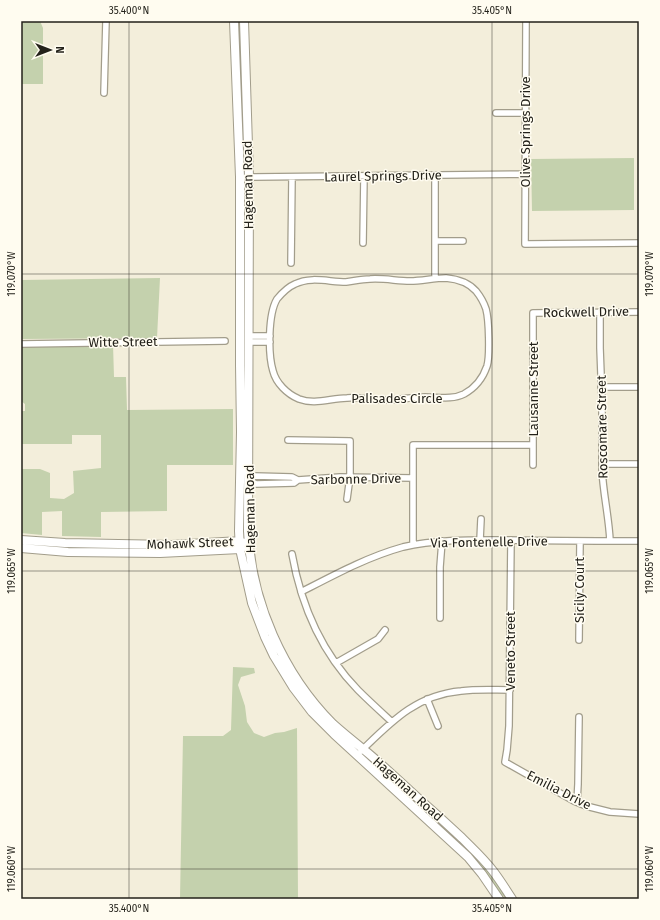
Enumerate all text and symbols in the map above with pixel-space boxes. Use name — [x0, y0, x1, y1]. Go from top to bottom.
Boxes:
text: 35.400°N — [109, 5, 149, 17]
text: 35.405°N — [472, 5, 512, 17]
north arrow — [30, 30, 70, 70]
text: N — [53, 46, 66, 54]
street label: Olive Springs Drive — [518, 76, 533, 188]
street label: Hageman Road — [240, 141, 256, 229]
street label: Laurel Springs Drive — [324, 167, 442, 185]
text: 119.070°W — [6, 251, 18, 296]
text: 119.070°W — [644, 251, 656, 296]
street label: Rockwell Drive — [543, 304, 629, 320]
street label: Witte Street — [88, 334, 158, 350]
street label: Lausanne Street — [526, 341, 541, 437]
street label: Roscomare Street — [594, 375, 610, 479]
street label: Palisades Circle — [351, 391, 443, 406]
street label: Hageman Road — [242, 465, 258, 553]
street label: Sarbonne Drive — [311, 471, 401, 487]
street label: Via Fontenelle Drive — [430, 533, 548, 551]
street label: Mohawk Street — [146, 534, 234, 552]
text: 119.065°W — [6, 548, 18, 594]
text: 119.065°W — [644, 548, 656, 594]
street label: Sicily Court — [572, 557, 587, 623]
street label: Veneto Street — [503, 611, 518, 691]
street label: Hageman Road — [370, 754, 446, 824]
street label: Emilia Drive — [524, 767, 594, 813]
text: 119.060°W — [6, 845, 18, 892]
text: 119.060°W — [644, 845, 656, 892]
text: 35.400°N — [109, 903, 149, 915]
text: 35.405°N — [472, 903, 512, 915]

